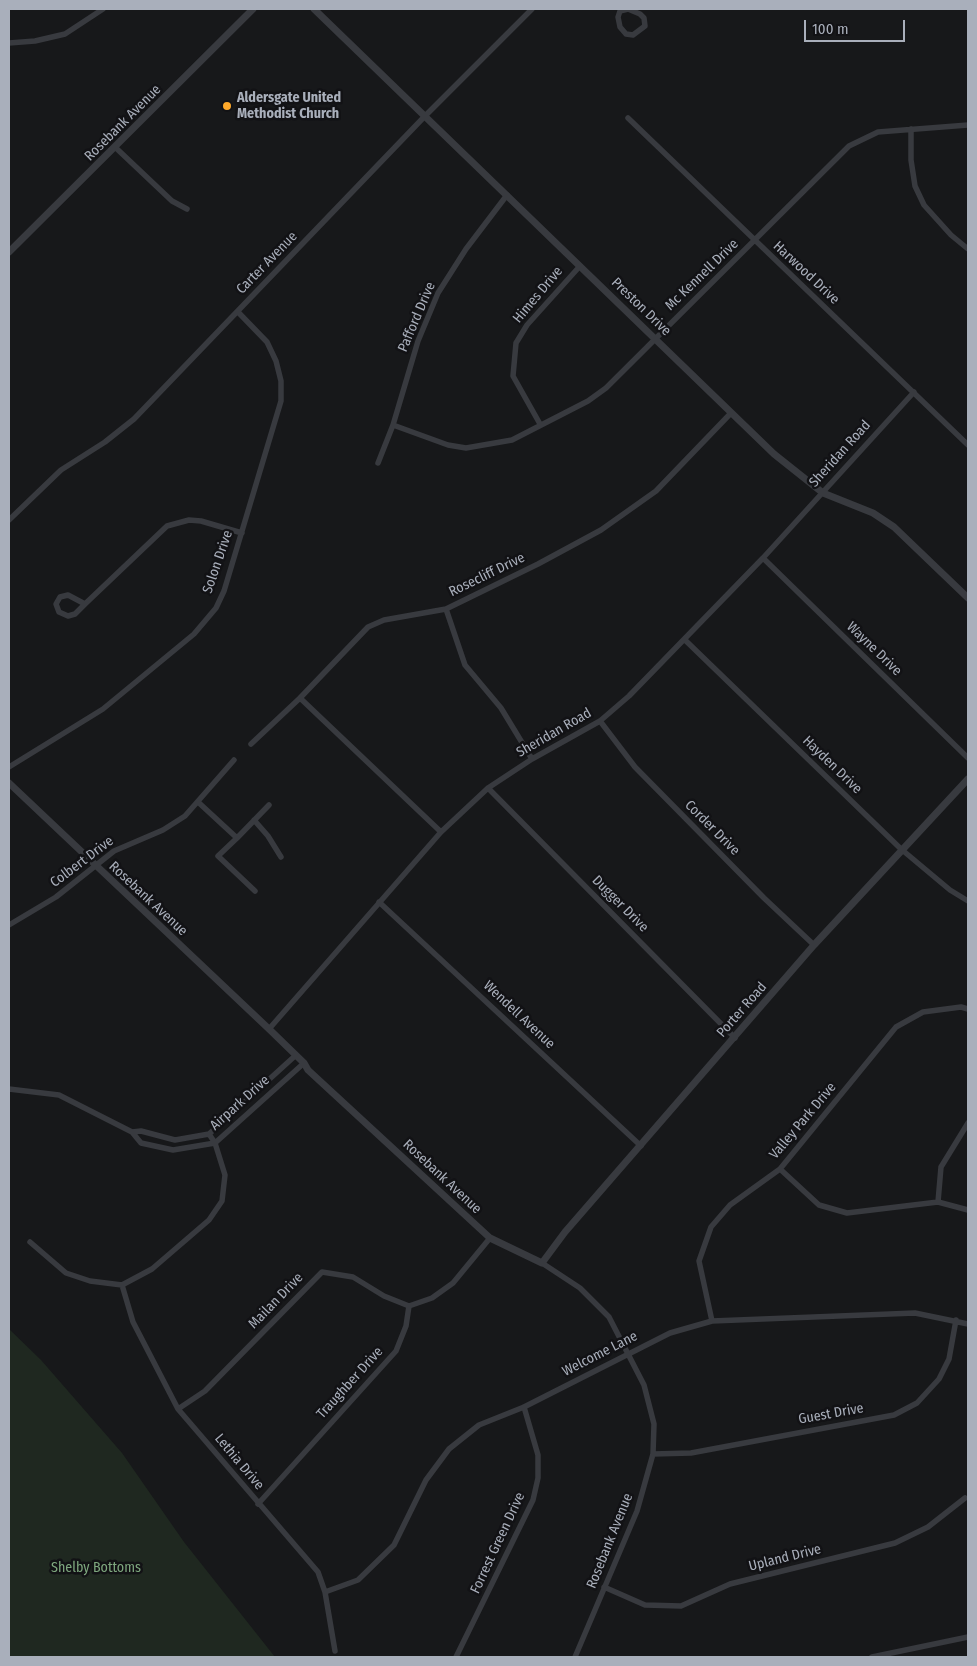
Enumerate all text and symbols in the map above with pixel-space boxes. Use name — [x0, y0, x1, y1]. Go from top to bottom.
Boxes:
scale bar — [807, 10, 908, 42]
text: 100 m — [812, 20, 849, 38]
street label: Rosebank Avenue — [81, 81, 165, 165]
place label: Aldersgate United Methodist Church — [237, 90, 341, 122]
marker: Aldersgate United Methodist Church — [221, 100, 233, 112]
street label: Carter Avenue — [233, 228, 301, 298]
street label: Mc Kennell Drive — [662, 236, 742, 314]
street label: Harwood Drive — [769, 238, 843, 308]
street label: Himes Drive — [510, 263, 566, 327]
street label: Preston Drive — [608, 274, 674, 340]
street label: Pafford Drive — [395, 280, 439, 354]
street label: Sheridan Road — [806, 417, 874, 491]
street label: Solon Drive — [199, 528, 237, 596]
street label: Rosecliff Drive — [446, 549, 528, 601]
street label: Wayne Drive — [843, 619, 905, 679]
street label: Sheridan Road — [514, 705, 594, 761]
street label: Hayden Drive — [799, 733, 865, 797]
street label: Corder Drive — [681, 797, 743, 859]
street label: Colbert Drive — [47, 833, 117, 891]
street label: Rosebank Avenue — [105, 858, 191, 940]
street label: Dugger Drive — [588, 872, 652, 936]
street label: Wendell Avenue — [480, 978, 558, 1052]
street label: Porter Road — [713, 979, 771, 1041]
street label: Airpark Drive — [207, 1072, 273, 1134]
street label: Valley Park Drive — [766, 1079, 840, 1163]
street label: Rosebank Avenue — [399, 1136, 485, 1218]
street label: Mailan Drive — [245, 1270, 307, 1332]
street label: Welcome Lane — [560, 1328, 640, 1380]
street label: Traughber Drive — [313, 1344, 387, 1422]
street label: Guest Drive — [797, 1400, 865, 1428]
street label: Lethia Drive — [211, 1431, 267, 1493]
street label: Forrest Green Drive — [467, 1490, 529, 1596]
street label: Rosebank Avenue — [583, 1491, 637, 1591]
street label: Upland Drive — [747, 1541, 823, 1575]
park label: Shelby Bottoms — [51, 1560, 141, 1576]

